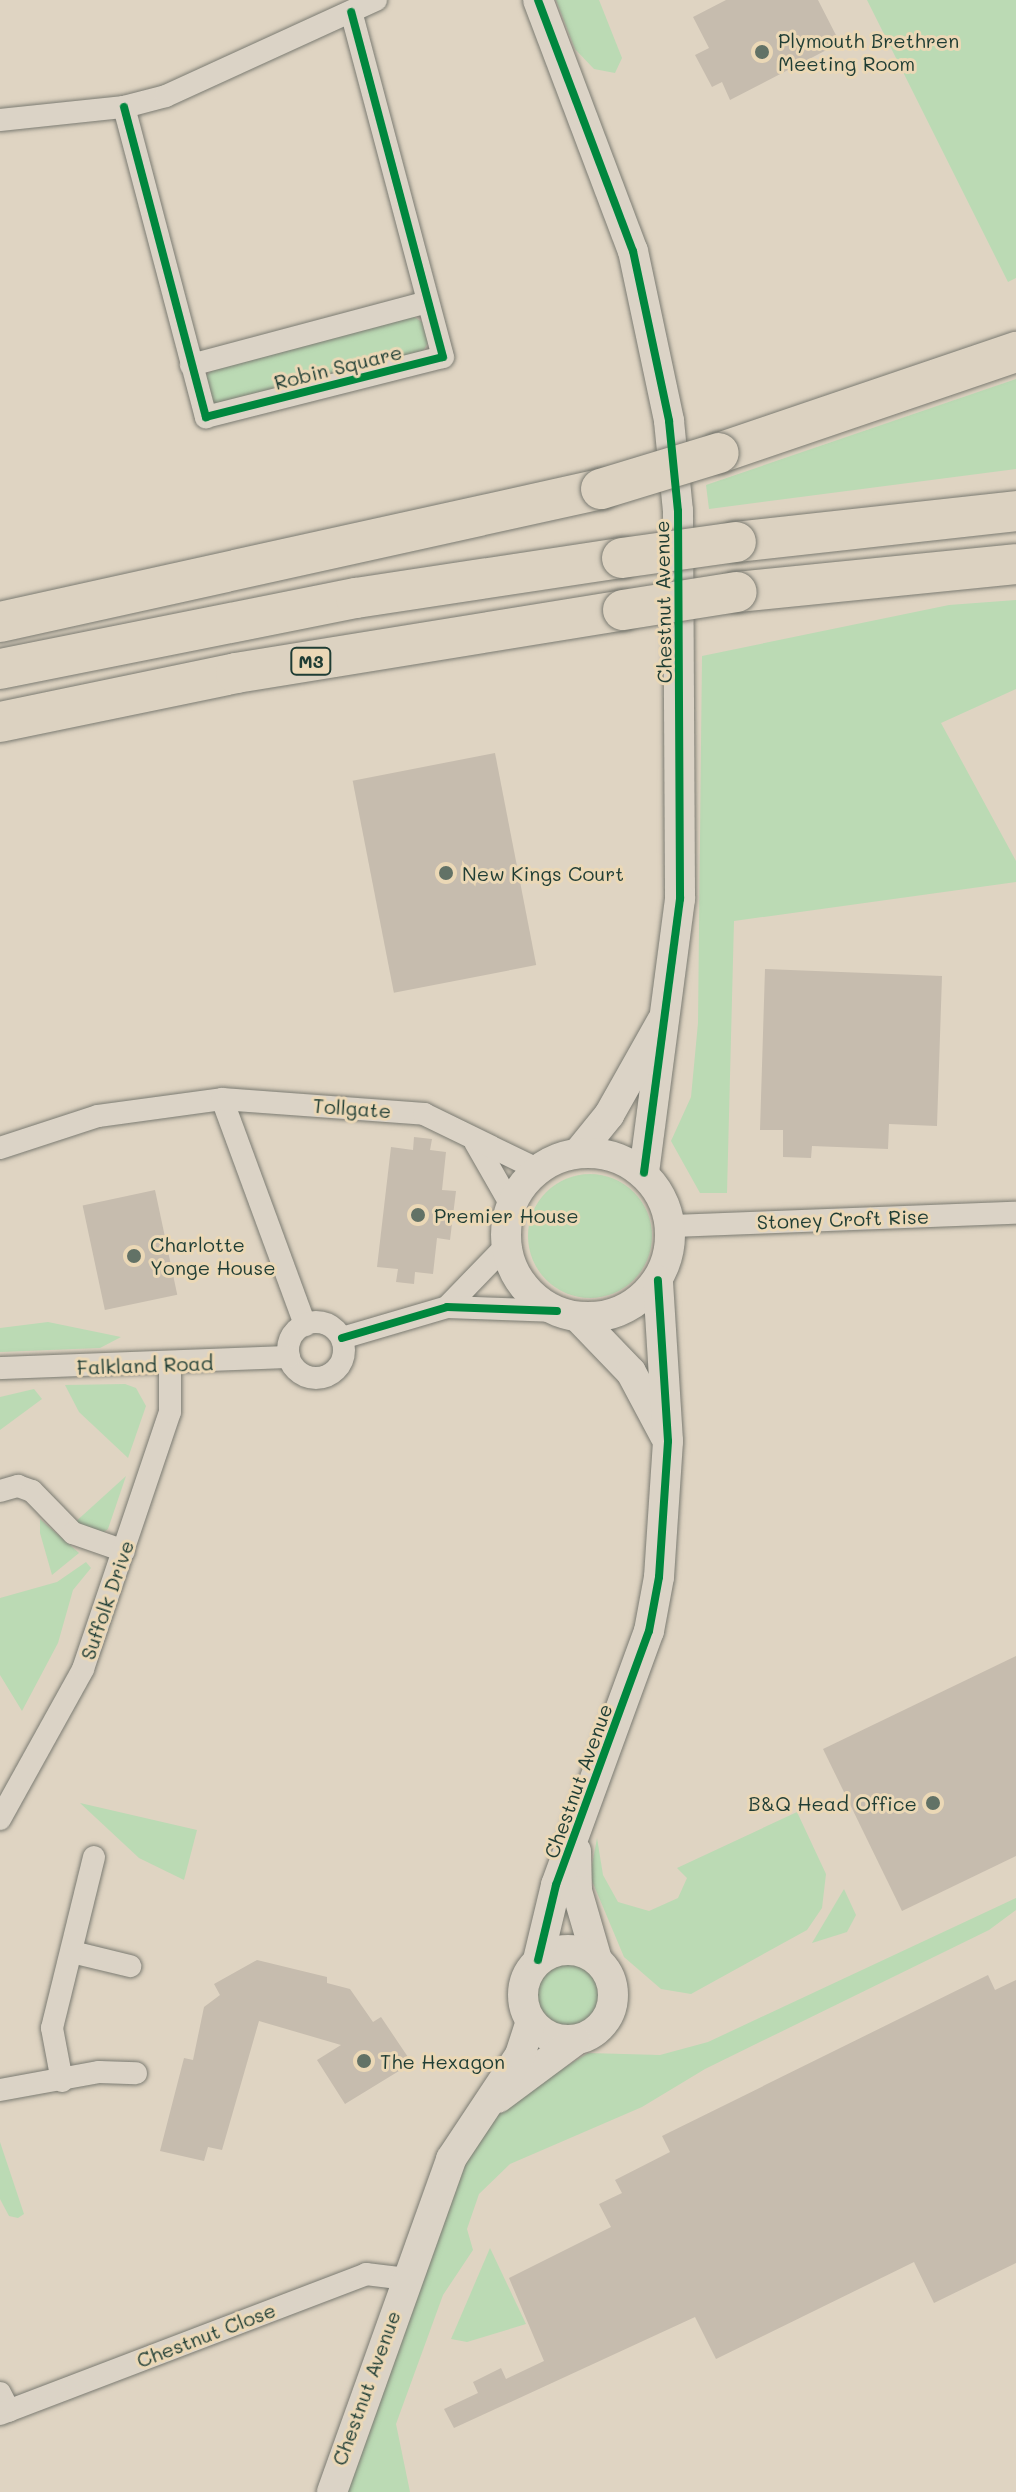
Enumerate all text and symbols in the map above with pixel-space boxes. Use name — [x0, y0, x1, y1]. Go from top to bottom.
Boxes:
place label: Plymouth Brethren Meeting Room — [778, 28, 959, 75]
marker: Plymouth Brethren Meeting Room — [753, 43, 771, 61]
street label: Robin Square — [272, 340, 404, 394]
street label: Chestnut Avenue — [650, 520, 676, 684]
road number: M3 — [289, 647, 333, 675]
place label: New Kings Court — [462, 861, 624, 885]
marker: New Kings Court — [437, 864, 455, 882]
street label: Tollgate — [312, 1093, 392, 1123]
place label: Premier House — [434, 1203, 579, 1227]
street label: Stoney Croft Rise — [756, 1204, 930, 1234]
marker: Premier House — [409, 1206, 427, 1224]
place label: Charlotte Yonge House — [150, 1232, 276, 1279]
marker: Charlotte Yonge House — [125, 1247, 143, 1265]
street label: Falkland Road — [76, 1351, 214, 1379]
street label: Suffolk Drive — [75, 1537, 139, 1663]
street label: Chestnut Avenue — [539, 1700, 617, 1862]
place label: B&Q Head Office — [748, 1791, 917, 1815]
marker: B&Q Head Office — [924, 1794, 942, 1812]
place label: The Hexagon — [380, 2049, 505, 2073]
marker: The Hexagon — [355, 2052, 373, 2070]
street label: Chestnut Close — [133, 2297, 279, 2373]
street label: Chestnut Avenue — [327, 2307, 405, 2469]

